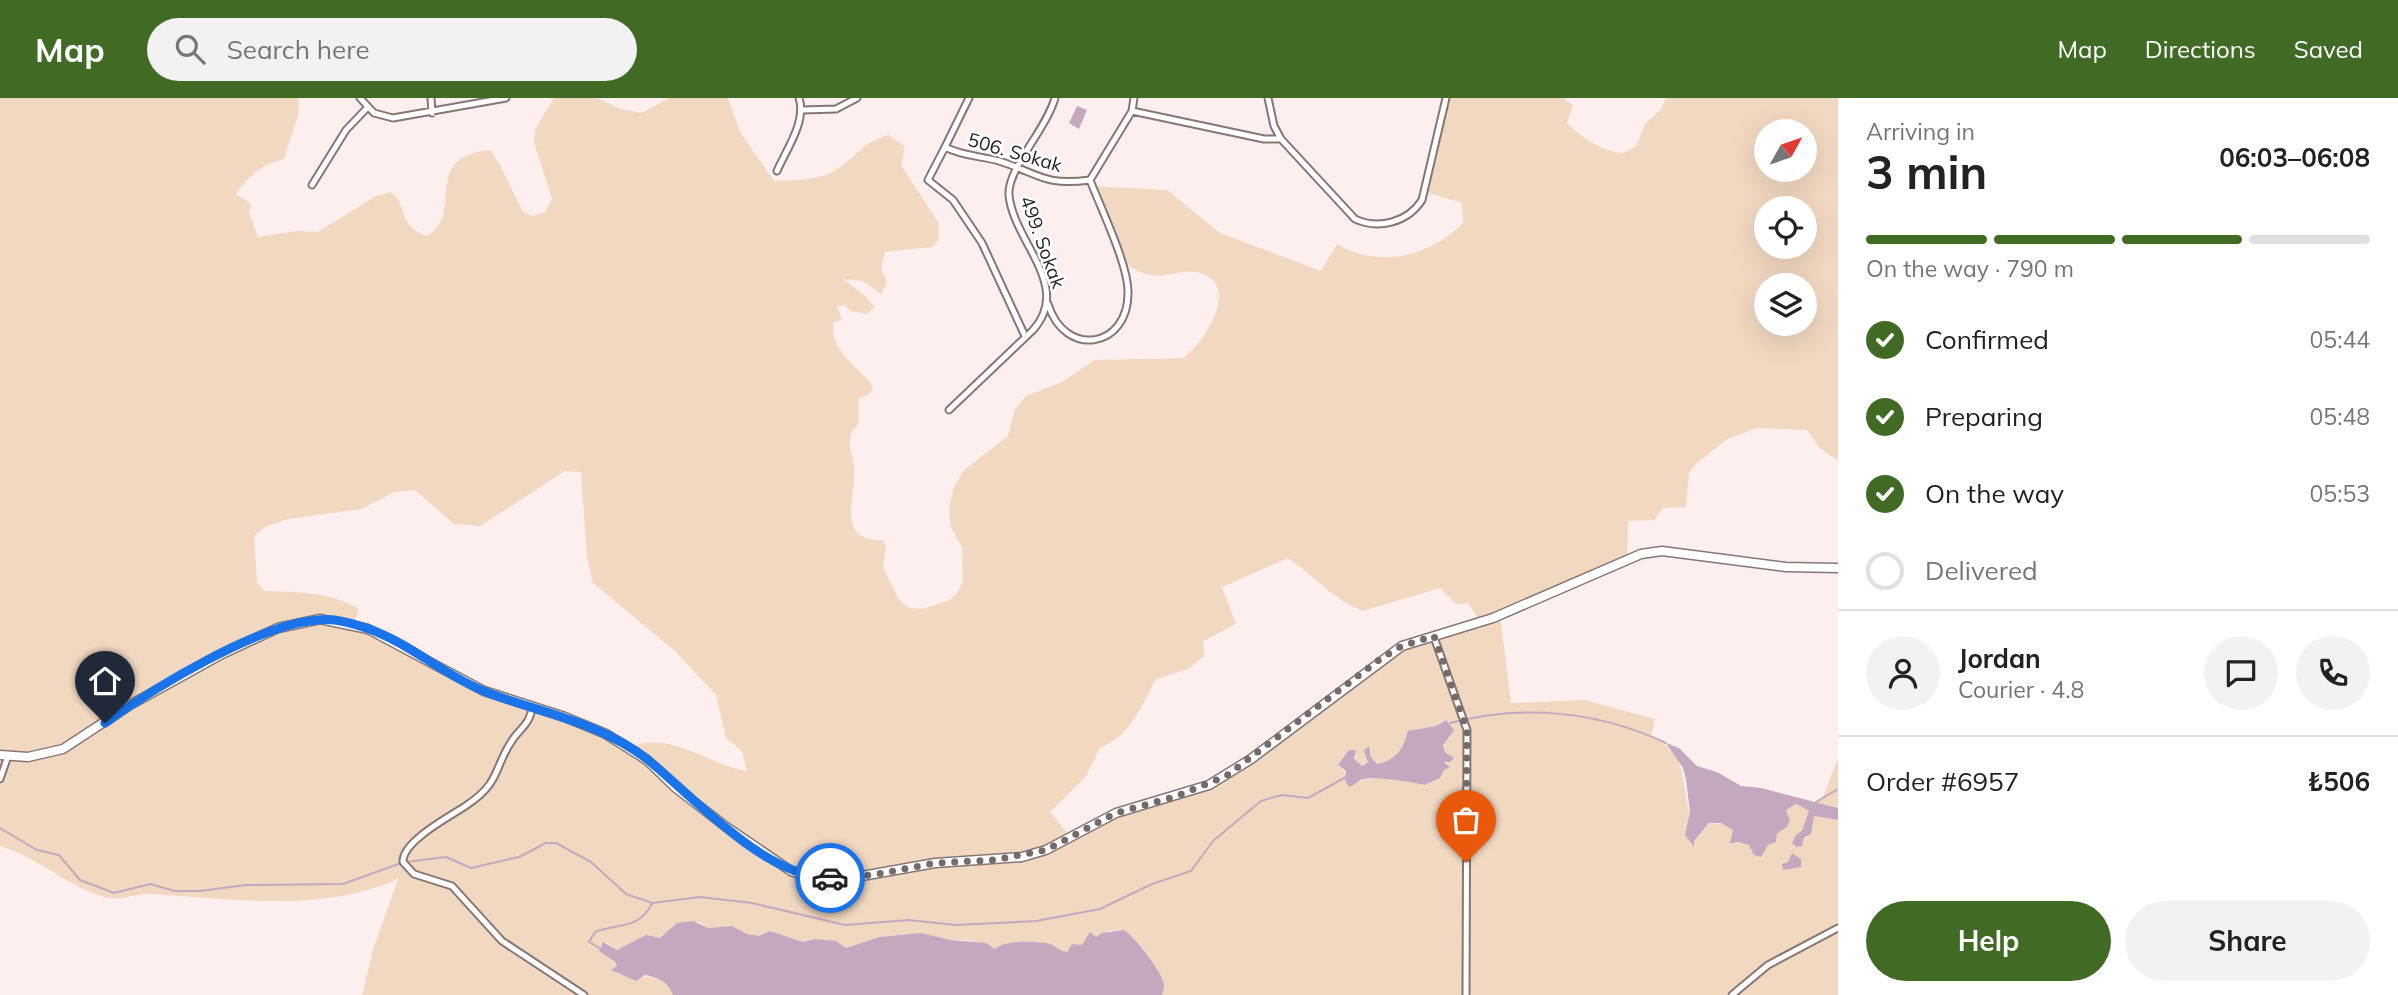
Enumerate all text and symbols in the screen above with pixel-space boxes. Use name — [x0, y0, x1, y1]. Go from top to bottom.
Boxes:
search box — [147, 18, 637, 81]
text: Map — [35, 29, 105, 70]
icon: search — [171, 30, 209, 68]
text: Search here — [227, 33, 370, 66]
text: Map — [2057, 34, 2107, 64]
text: Directions — [2145, 34, 2256, 64]
text: Saved — [2294, 34, 2363, 64]
text: Arriving in — [1866, 117, 1975, 146]
north arrow — [1754, 119, 1816, 182]
map controls — [1754, 119, 1817, 336]
street label: 506. Sokak — [965, 127, 1065, 177]
text: 06:03–06:08 — [2219, 141, 2370, 174]
text: 3 min — [1866, 143, 1987, 201]
street label: 499. Sokak — [1015, 192, 1071, 292]
button: locate — [1754, 196, 1817, 259]
text: On the way · 790 m — [1866, 254, 2074, 283]
button: layers — [1754, 273, 1817, 336]
icon: check — [1866, 321, 1904, 359]
text: Confirmed — [1925, 323, 2049, 356]
text: 05:44 — [2310, 325, 2370, 354]
icon: check — [1866, 398, 1904, 436]
text: Preparing — [1925, 400, 2043, 433]
text: 05:48 — [2310, 402, 2370, 431]
icon: check — [1866, 475, 1904, 513]
text: On the way — [1925, 477, 2064, 510]
text: 05:53 — [2310, 479, 2370, 508]
text: Delivered — [1925, 554, 2038, 587]
button: person — [1866, 636, 1940, 710]
button: chat — [2204, 636, 2278, 710]
button: phone — [2296, 636, 2370, 710]
text: Jordan — [1958, 642, 2041, 675]
pin — [75, 651, 135, 723]
icon: home — [86, 662, 124, 700]
text: Courier · 4.8 — [1958, 675, 2084, 704]
text: Order #6957 — [1866, 765, 2019, 798]
text: ₺506 — [2308, 765, 2370, 798]
pin — [1436, 790, 1496, 862]
icon: bag — [1447, 801, 1485, 839]
courier — [795, 843, 865, 913]
icon: car — [811, 859, 849, 897]
button: Help — [1866, 901, 2111, 981]
button: Share — [2125, 901, 2370, 981]

